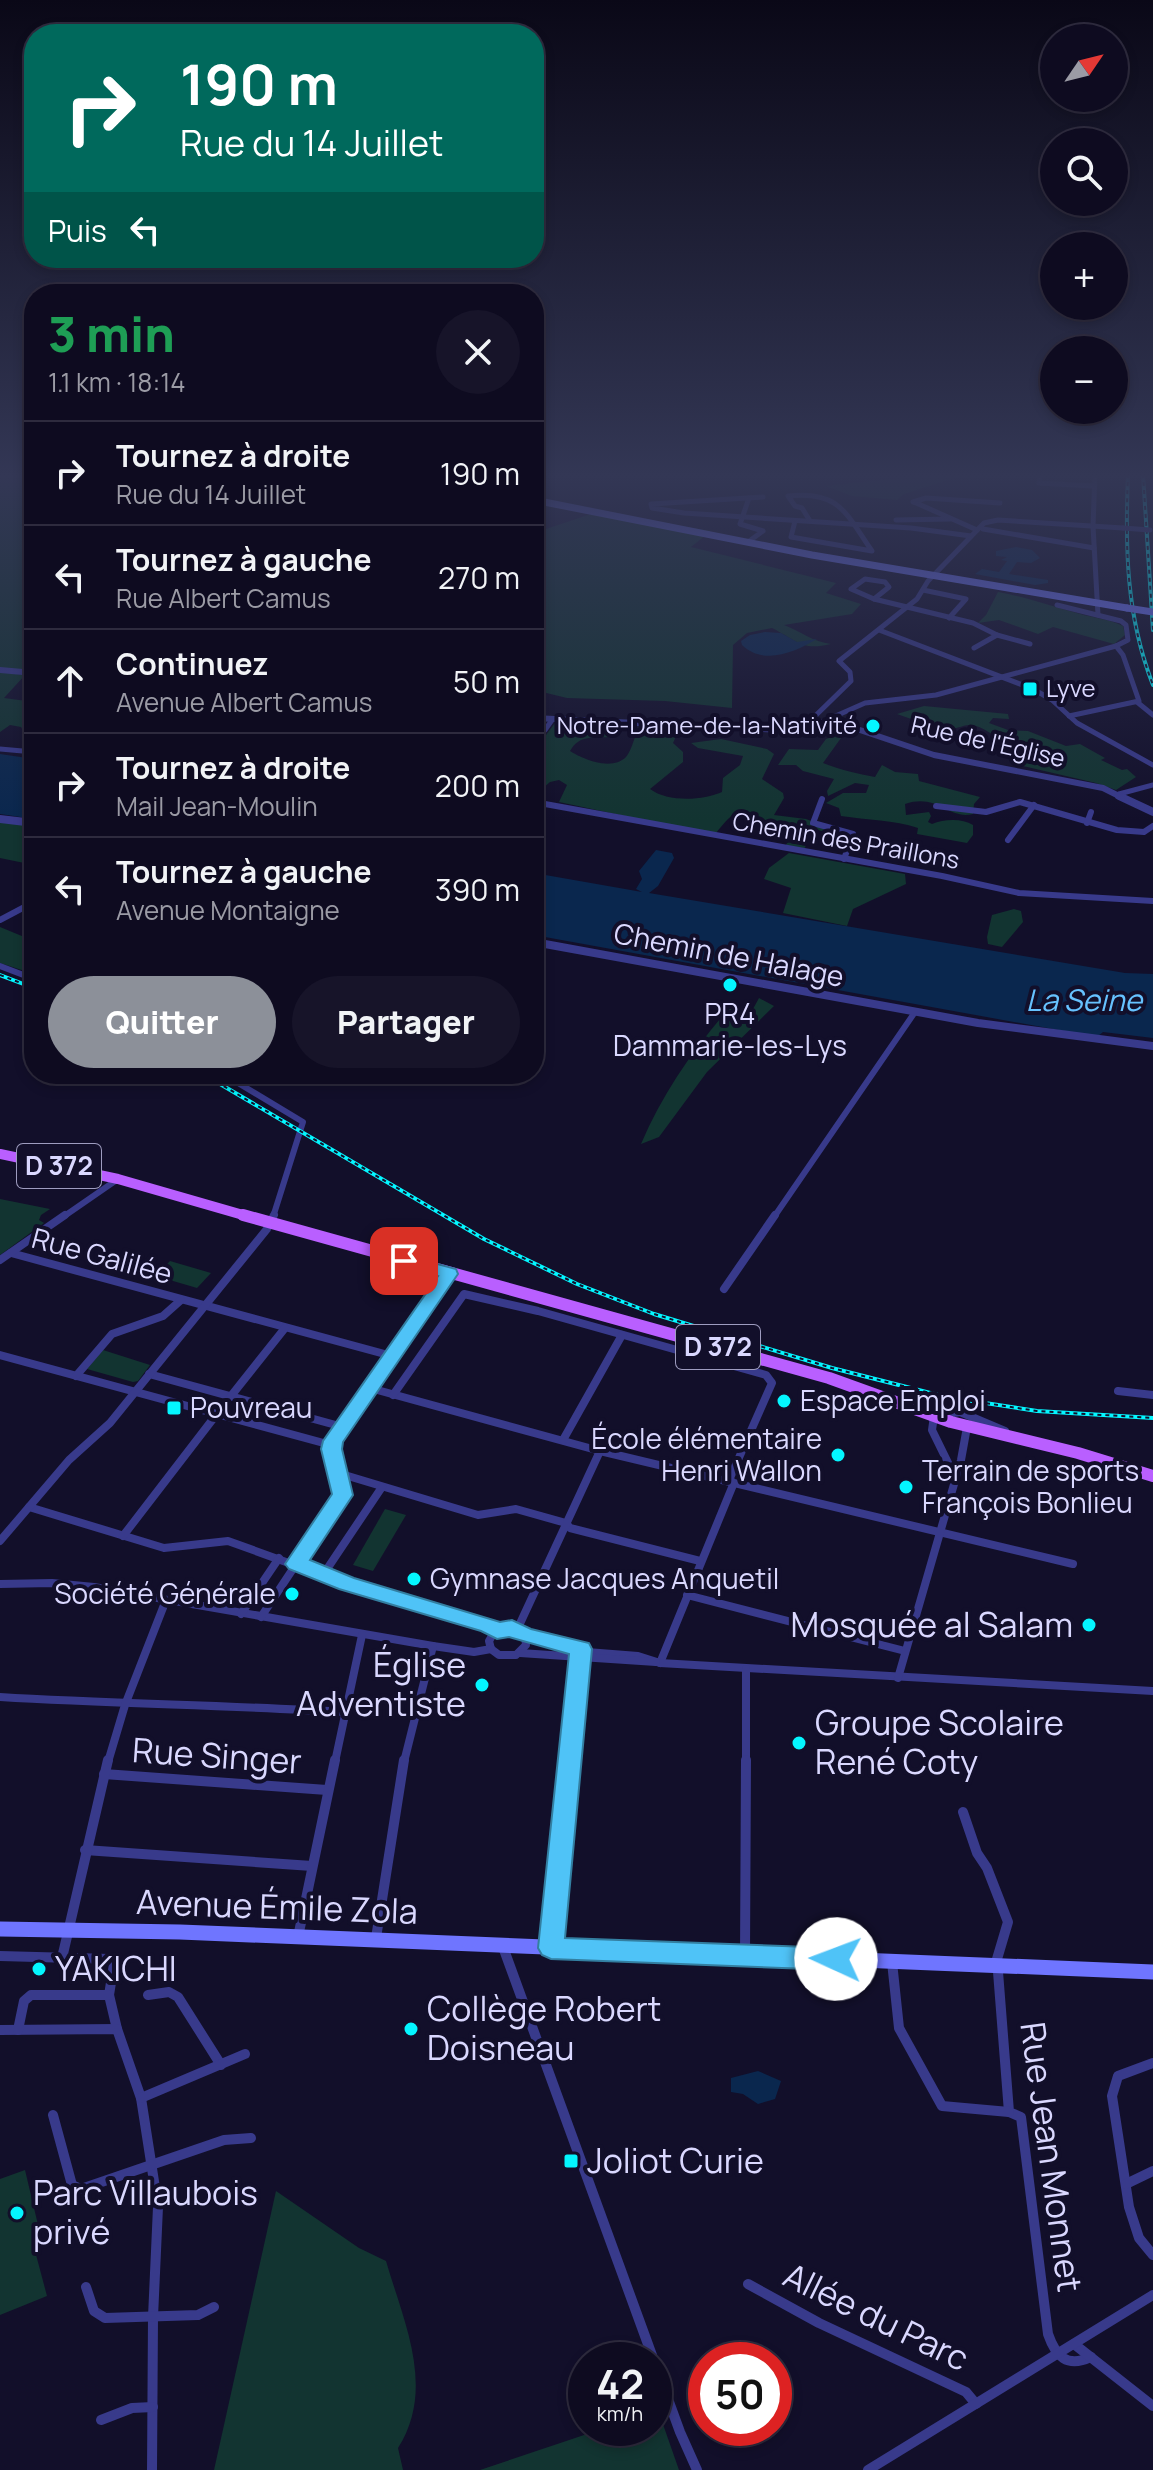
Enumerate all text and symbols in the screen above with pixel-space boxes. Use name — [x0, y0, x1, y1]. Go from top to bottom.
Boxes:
north arrow — [1040, 24, 1128, 112]
map controls — [1040, 24, 1128, 424]
text: 190 m — [180, 45, 338, 122]
icon: right — [48, 56, 152, 160]
text: Rue du 14 Juillet — [180, 118, 443, 167]
button: search — [1040, 128, 1128, 216]
icon: left — [123, 208, 167, 252]
text: Puis — [48, 210, 107, 251]
button: + — [1040, 232, 1128, 320]
text: 3 min — [48, 301, 175, 366]
button: close — [436, 310, 520, 394]
button: − — [1040, 336, 1128, 424]
text: 1.1 km · 18:14 — [48, 364, 186, 400]
text: Tournez à droite — [116, 435, 350, 476]
icon: right — [48, 451, 92, 495]
text: 190 m — [440, 453, 520, 494]
text: Rue du 14 Juillet — [116, 476, 306, 512]
text: Tournez à gauche — [116, 539, 372, 580]
icon: left — [48, 555, 92, 599]
text: 270 m — [438, 557, 520, 598]
text: Rue Albert Camus — [116, 580, 331, 616]
text: Continuez — [116, 643, 268, 684]
icon: ahead — [48, 659, 92, 703]
text: 50 m — [453, 661, 520, 702]
place label: Lyve — [1046, 671, 1095, 704]
marker: Lyve — [1021, 680, 1039, 698]
text: Avenue Albert Camus — [116, 684, 373, 720]
street label: Rue de l'Église — [908, 707, 1069, 774]
place label: Notre-Dame-de-la-Nativité — [557, 708, 857, 741]
marker: Notre-Dame-de-la-Nativité — [864, 717, 882, 735]
text: Tournez à droite — [116, 747, 350, 788]
icon: right — [48, 763, 92, 807]
text: 200 m — [435, 765, 520, 806]
text: Mail Jean-Moulin — [116, 788, 318, 824]
street label: Chemin des Praillons — [730, 803, 962, 876]
text: Tournez à gauche — [116, 851, 372, 892]
icon: left — [48, 867, 92, 911]
text: 390 m — [435, 869, 520, 910]
text: Avenue Montaigne — [116, 892, 340, 928]
street label: Chemin de Halage — [611, 913, 847, 995]
button: Quitter — [48, 976, 276, 1068]
button: Partager — [292, 976, 520, 1068]
marker: PR4 Dammarie-les-Lys — [721, 976, 739, 994]
water label: La Seine — [1026, 979, 1144, 1020]
place label: PR4 Dammarie-les-Lys — [613, 994, 847, 1064]
road number: D 372 — [17, 1144, 101, 1188]
street label: Rue Galilée — [28, 1218, 177, 1292]
pin — [370, 1227, 438, 1295]
icon: arrive — [382, 1239, 426, 1283]
road number: D 372 — [676, 1325, 760, 1369]
place label: Espace Emploi — [800, 1381, 986, 1419]
place label: Pouvreau — [190, 1388, 312, 1426]
marker: Espace Emploi — [775, 1392, 793, 1410]
marker: Pouvreau — [165, 1399, 183, 1417]
place label: École élémentaire Henri Wallon — [591, 1419, 822, 1489]
marker: École élémentaire Henri Wallon — [829, 1446, 847, 1464]
place label: Terrain de sports François Bonlieu — [922, 1451, 1139, 1521]
marker: Terrain de sports François Bonlieu — [897, 1478, 915, 1496]
place label: Gymnase Jacques Anquetil — [430, 1559, 779, 1597]
marker: Gymnase Jacques Anquetil — [405, 1570, 423, 1588]
place label: Société Générale — [54, 1574, 276, 1612]
marker: Société Générale — [283, 1585, 301, 1603]
place label: Mosquée al Salam — [791, 1601, 1073, 1647]
marker: Mosquée al Salam — [1080, 1616, 1098, 1634]
place label: Église Adventiste — [296, 1641, 466, 1726]
marker: Église Adventiste — [473, 1676, 491, 1694]
place label: Groupe Scolaire René Coty — [815, 1699, 1064, 1784]
street label: Rue Singer — [131, 1726, 303, 1784]
marker: Groupe Scolaire René Coty — [790, 1734, 808, 1752]
street label: Avenue Émile Zola — [135, 1878, 419, 1934]
position arrow — [794, 1917, 878, 2001]
place label: YAKICHI — [55, 1945, 177, 1991]
marker: YAKICHI — [30, 1960, 48, 1978]
place label: Collège Robert Doisneau — [427, 1985, 661, 2070]
street label: Rue Jean Monnet — [1010, 2019, 1094, 2295]
marker: Collège Robert Doisneau — [402, 2020, 420, 2038]
place label: Joliot Curie — [587, 2137, 764, 2183]
marker: Joliot Curie — [562, 2152, 580, 2170]
place label: Parc Villaubois privé — [33, 2169, 258, 2254]
marker: Parc Villaubois privé — [8, 2204, 26, 2222]
street label: Allée du Parc — [776, 2251, 977, 2381]
speed limit sign: 50 — [688, 2342, 792, 2446]
text: 42 — [596, 2356, 644, 2411]
text: km/h — [597, 2400, 643, 2427]

